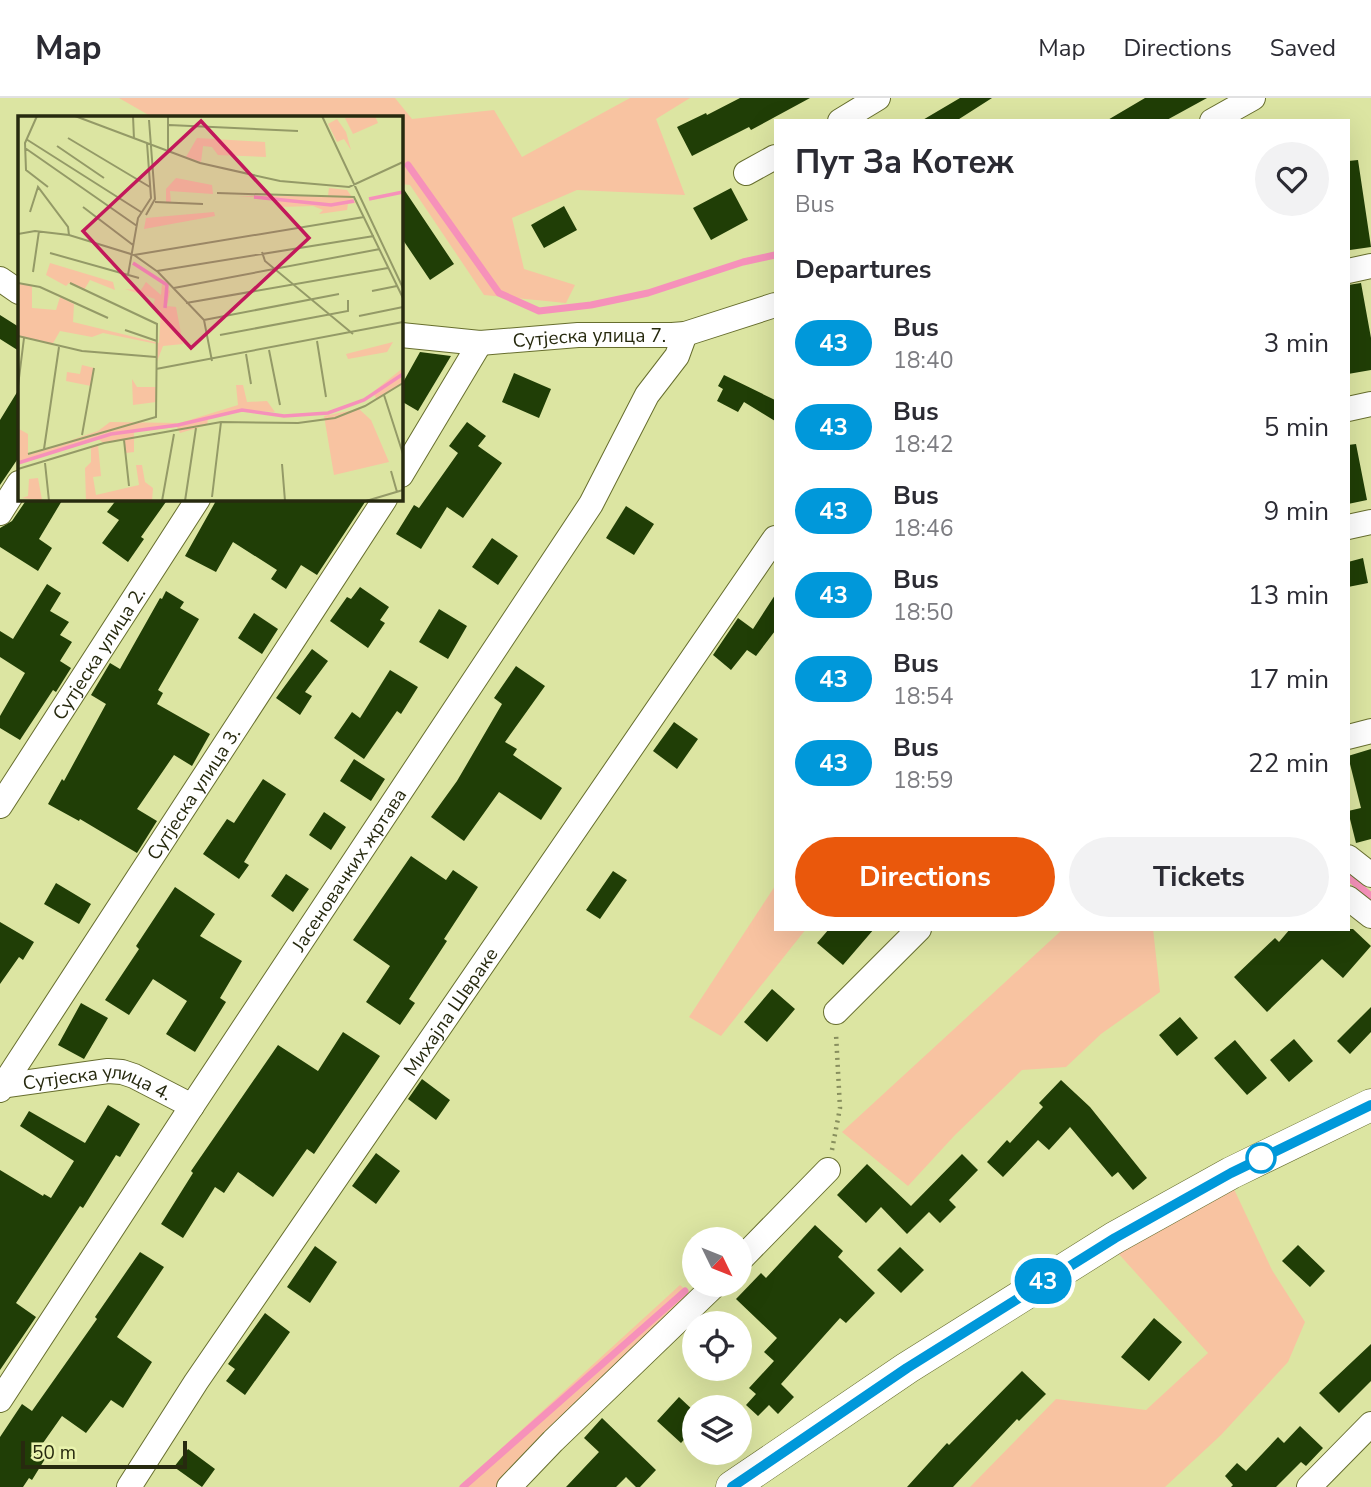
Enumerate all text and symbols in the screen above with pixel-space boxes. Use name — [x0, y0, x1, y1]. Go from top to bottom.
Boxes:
text: Map — [35, 26, 102, 71]
text: Map — [1038, 32, 1085, 64]
text: Directions — [1123, 32, 1232, 64]
text: Saved — [1270, 32, 1336, 64]
inset map — [18, 116, 402, 500]
text: Пут За Котеж — [795, 140, 1014, 185]
button: heart — [1255, 142, 1329, 216]
text: Bus — [795, 189, 835, 220]
text: Departures — [795, 252, 931, 287]
text: Bus — [893, 310, 939, 345]
street label: Сутјеска улица 7. — [512, 323, 666, 354]
text: 3 min — [1264, 326, 1329, 361]
text: 43 — [819, 327, 848, 359]
text: 18:40 — [893, 345, 953, 376]
text: Bus — [893, 394, 939, 429]
text: 5 min — [1264, 410, 1329, 445]
text: 43 — [819, 411, 848, 443]
text: 18:42 — [893, 429, 953, 460]
text: Bus — [893, 478, 939, 513]
text: 9 min — [1264, 494, 1329, 529]
text: 43 — [819, 495, 848, 527]
text: 18:46 — [893, 513, 953, 544]
text: Bus — [893, 562, 939, 597]
text: 13 min — [1248, 578, 1329, 613]
text: 43 — [819, 579, 848, 611]
street label: Сутјеска улица 2. — [47, 582, 152, 725]
text: 18:50 — [893, 597, 953, 628]
text: Bus — [893, 646, 939, 681]
text: 17 min — [1248, 662, 1329, 697]
text: 43 — [819, 663, 848, 695]
text: 18:54 — [893, 681, 953, 712]
street label: Сутјеска улица 3. — [141, 722, 247, 865]
text: Bus — [893, 730, 939, 765]
text: 22 min — [1248, 746, 1329, 781]
text: 43 — [819, 747, 848, 779]
text: 18:59 — [893, 765, 953, 796]
street label: Јасеновачких жртава — [286, 783, 413, 957]
button: Directions — [795, 837, 1055, 917]
button: Tickets — [1069, 837, 1329, 917]
street label: Михајла Швраке — [398, 942, 504, 1081]
street label: Сутјеска улица 4. — [21, 1059, 176, 1107]
unlabelled marker — [1246, 1143, 1276, 1173]
north arrow — [682, 1227, 752, 1297]
map controls — [682, 1227, 752, 1465]
line badge: 43 — [1012, 1258, 1074, 1304]
text: 43 — [1029, 1265, 1057, 1297]
button: locate — [682, 1311, 752, 1381]
button: layers — [682, 1395, 752, 1465]
scale bar — [21, 1438, 187, 1470]
text: 50 m — [32, 1440, 76, 1466]

